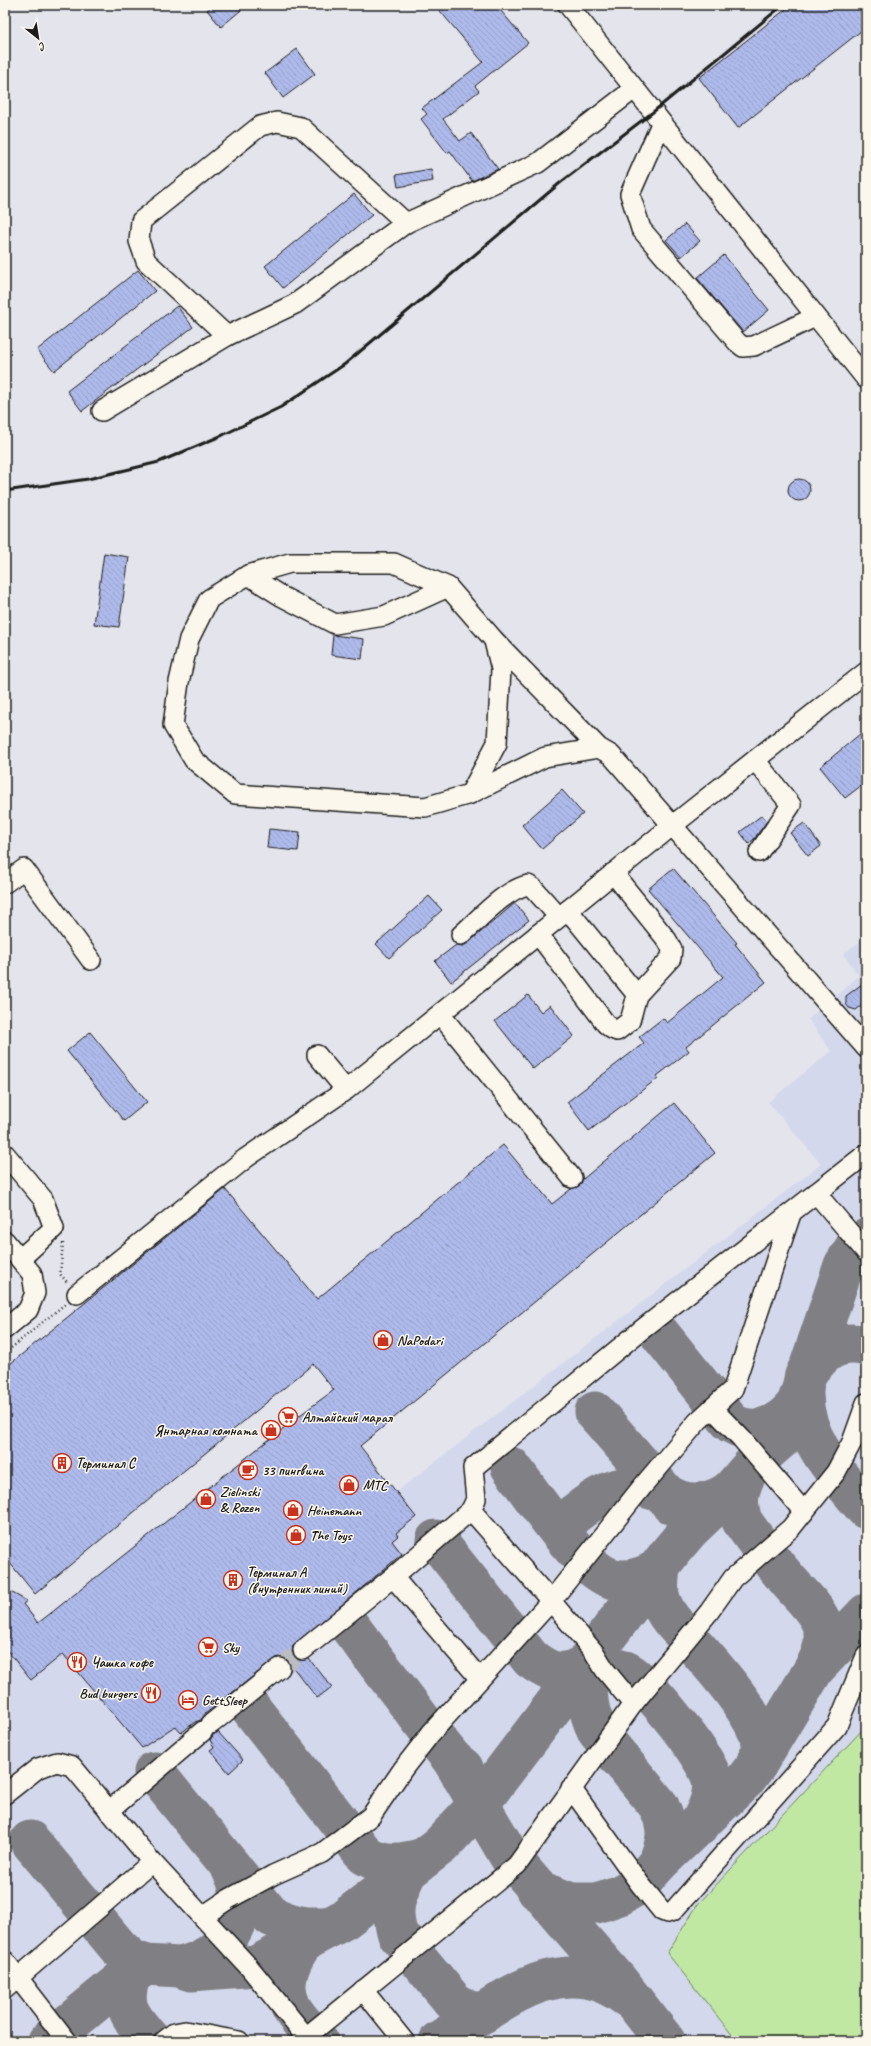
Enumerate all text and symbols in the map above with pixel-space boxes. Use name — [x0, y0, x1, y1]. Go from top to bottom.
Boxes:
north arrow — [18, 18, 58, 58]
text: С — [36, 39, 49, 55]
shop icon: NaPodari — [372, 1329, 394, 1351]
place label: NaPodari — [397, 1332, 445, 1349]
supermarket icon: Алтайский марал — [277, 1406, 299, 1428]
place label: Алтайский марал — [302, 1409, 393, 1426]
shop icon: Янтарная комната — [260, 1419, 282, 1441]
place label: Янтарная комната — [154, 1422, 259, 1439]
building icon: Терминал С — [51, 1452, 73, 1474]
place label: Терминал С — [76, 1455, 137, 1472]
cafe icon: 33 пингвина — [237, 1459, 259, 1481]
place label: 33 пингвина — [262, 1462, 326, 1479]
shop icon: МТС — [338, 1474, 360, 1496]
place label: МТС — [363, 1477, 389, 1494]
place label: Zielinski & Rozen — [220, 1483, 262, 1516]
shop icon: Zielinski & Rozen — [195, 1488, 217, 1510]
shop icon: Heinemann — [282, 1499, 304, 1521]
place label: Heinemann — [307, 1502, 362, 1519]
shop icon: The Toys — [285, 1524, 307, 1546]
place label: The Toys — [310, 1527, 354, 1544]
place label: Терминал А (внутренних линий) — [247, 1564, 348, 1597]
building icon: Терминал А (внутренних линий) — [222, 1569, 244, 1591]
supermarket icon: Sky — [197, 1636, 219, 1658]
place label: Sky — [222, 1639, 240, 1656]
restaurant icon: Чашка кофе — [66, 1651, 88, 1673]
place label: Чашка кофе — [91, 1654, 154, 1671]
restaurant icon: Bud burgers — [140, 1682, 162, 1704]
place label: Bud burgers — [79, 1685, 139, 1702]
hotel icon: GettSleep — [177, 1689, 199, 1711]
place label: GettSleep — [202, 1692, 249, 1709]

